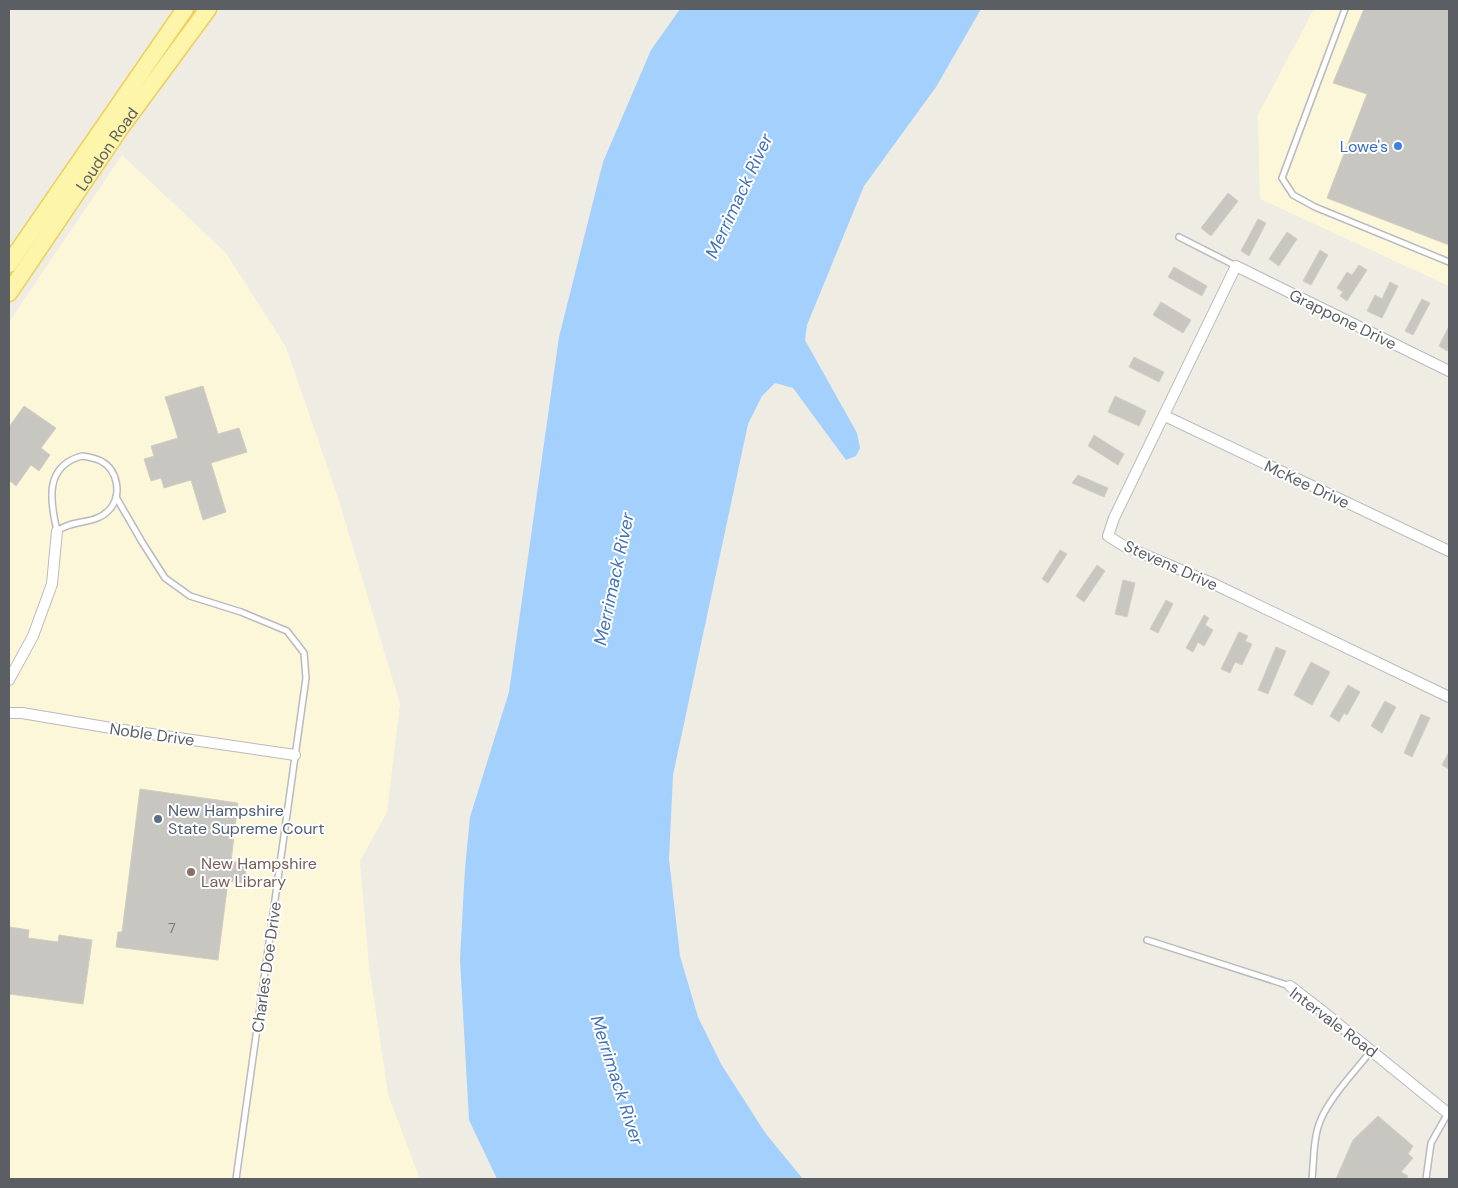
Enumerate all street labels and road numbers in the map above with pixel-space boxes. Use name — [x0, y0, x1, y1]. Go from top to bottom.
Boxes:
street label: Loudon Road — [71, 103, 143, 195]
street label: Grappone Drive — [1286, 284, 1400, 354]
street label: McKee Drive — [1261, 456, 1353, 513]
street label: Stevens Drive — [1121, 535, 1221, 596]
street label: Noble Drive — [108, 718, 196, 751]
street label: Charles Doe Drive — [247, 900, 286, 1034]
street label: Intervale Road — [1285, 982, 1382, 1062]

